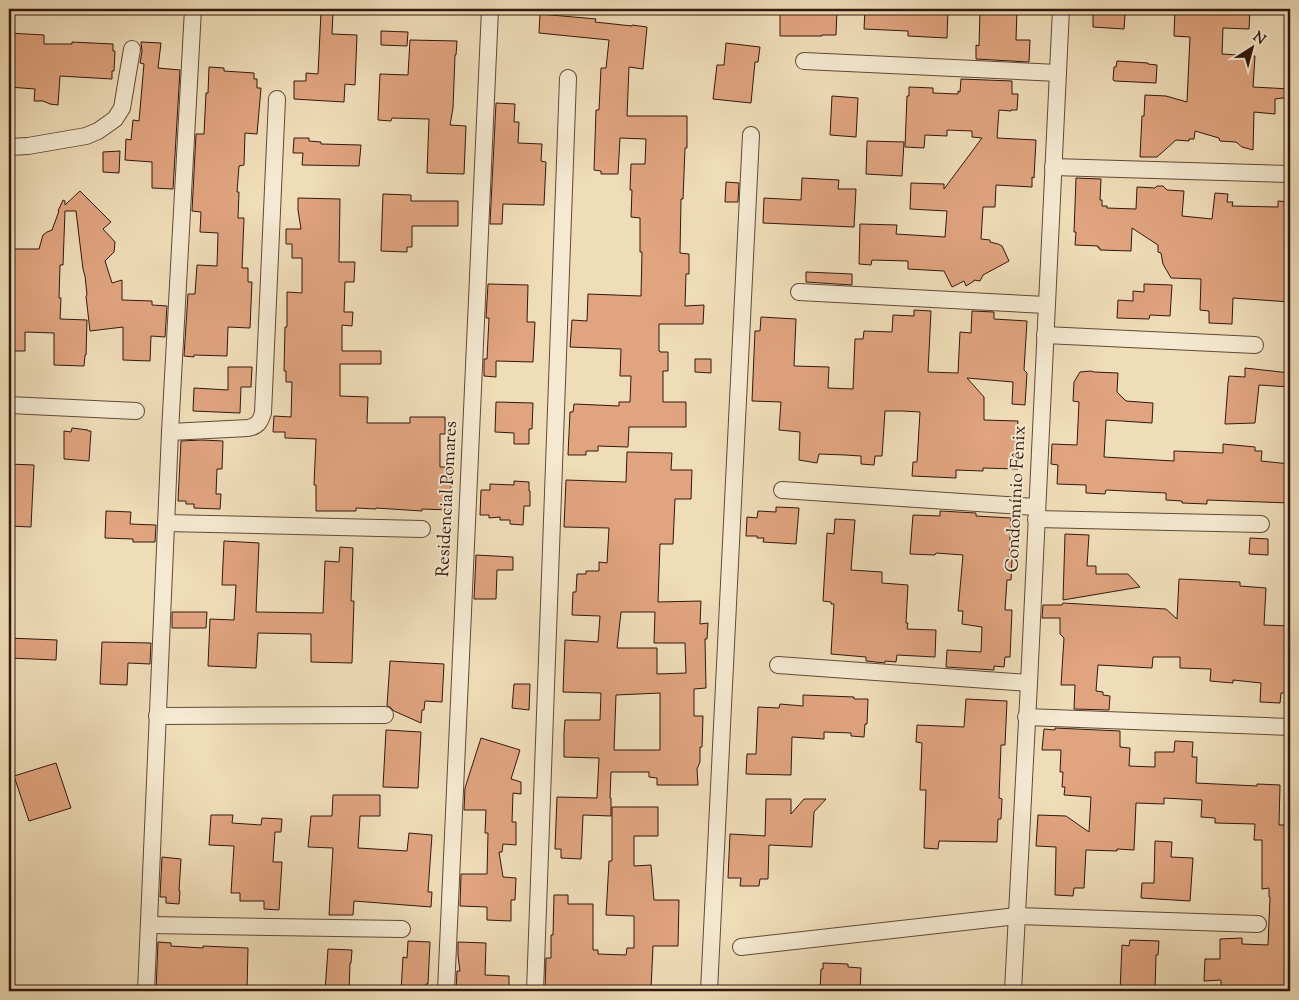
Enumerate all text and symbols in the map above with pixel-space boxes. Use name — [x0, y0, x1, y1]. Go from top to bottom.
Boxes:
north arrow — [1226, 22, 1276, 72]
text: N — [1248, 28, 1269, 50]
street label: Residencial Pomares — [431, 420, 465, 578]
street label: Condomínio Fênix — [1000, 425, 1034, 573]

